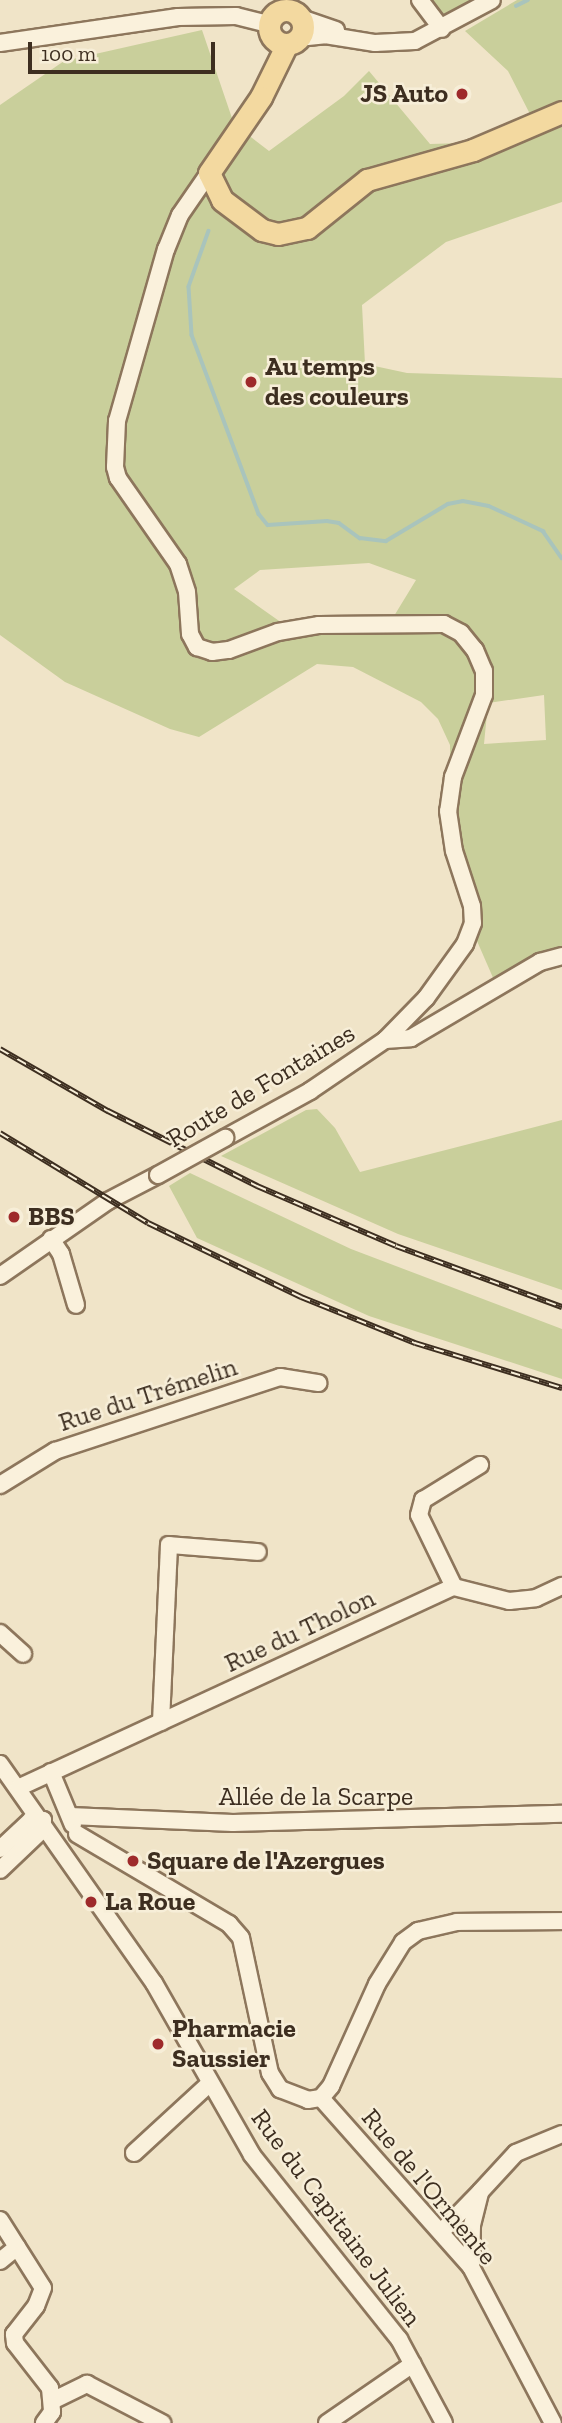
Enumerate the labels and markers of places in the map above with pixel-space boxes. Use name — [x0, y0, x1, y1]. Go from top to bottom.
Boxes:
place label: JS Auto — [359, 78, 448, 110]
marker: JS Auto — [454, 86, 470, 102]
place label: Au temps des couleurs — [265, 351, 409, 412]
marker: Au temps des couleurs — [243, 374, 259, 390]
place label: BBS — [28, 1201, 75, 1233]
marker: BBS — [6, 1209, 22, 1225]
place label: Square de l'Azergues — [147, 1845, 385, 1877]
marker: Square de l'Azergues — [125, 1853, 141, 1869]
place label: La Roue — [105, 1886, 195, 1918]
marker: La Roue — [83, 1894, 99, 1910]
place label: Pharmacie Saussier — [172, 2013, 296, 2074]
marker: Pharmacie Saussier — [150, 2036, 166, 2052]

